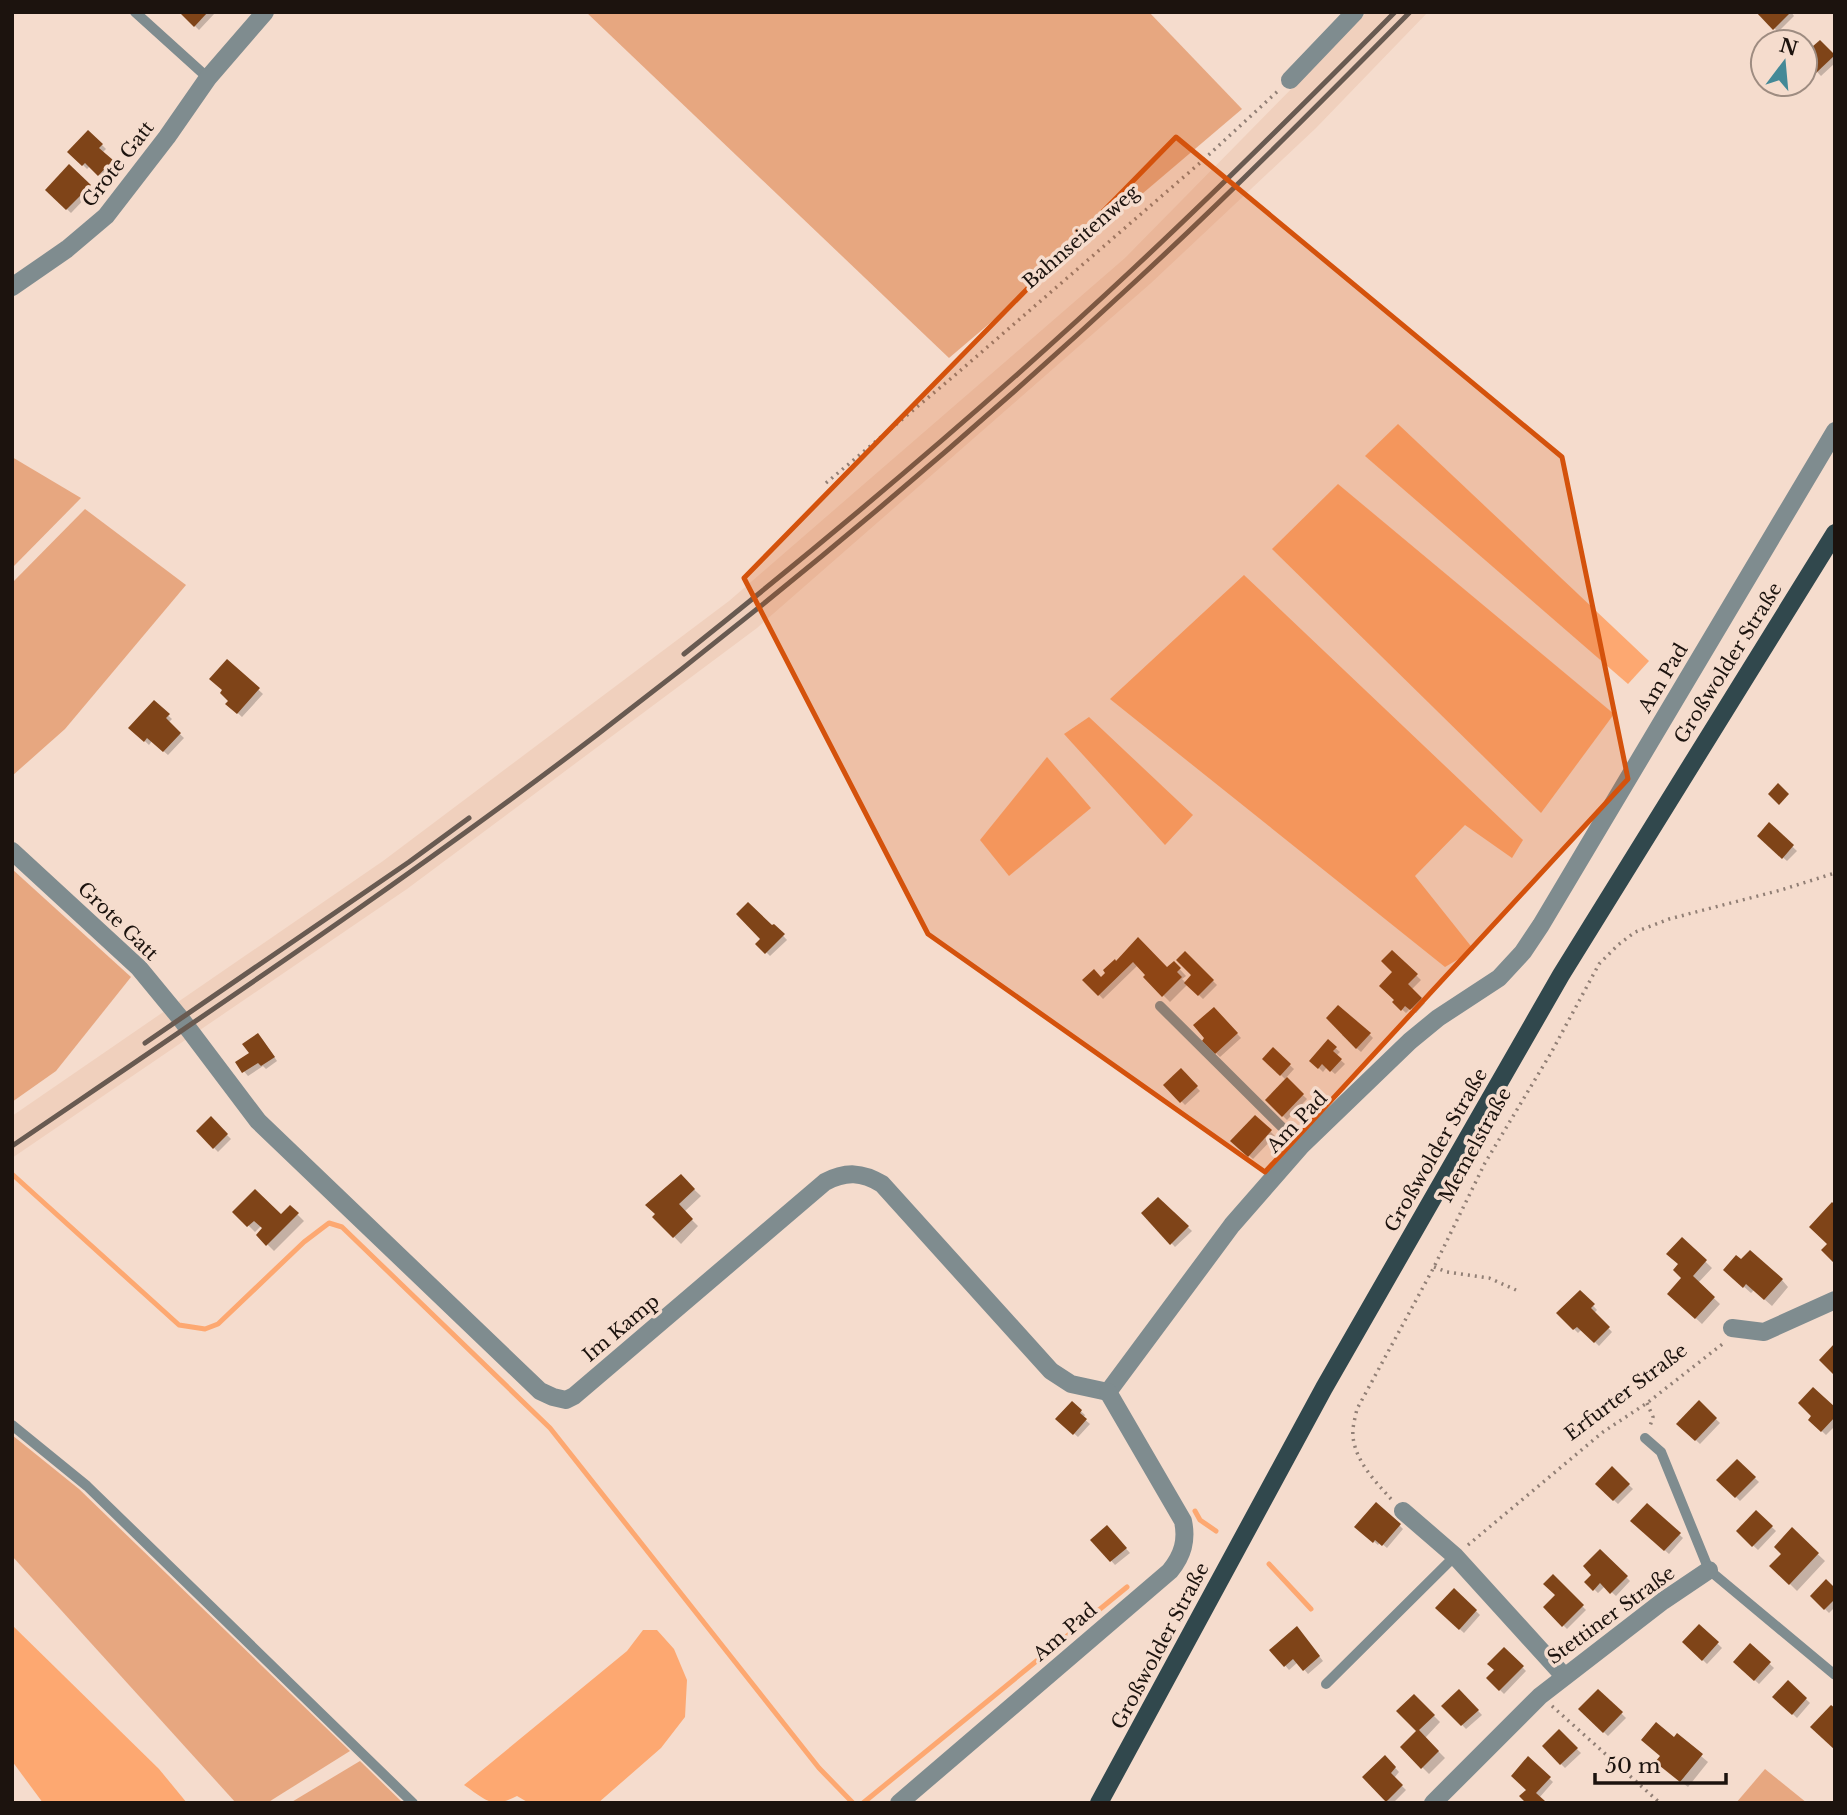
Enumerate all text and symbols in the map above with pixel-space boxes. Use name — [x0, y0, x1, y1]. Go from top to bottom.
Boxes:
north arrow — [1749, 28, 1819, 98]
text: N — [1777, 34, 1800, 61]
street label: Grote Gatt — [77, 116, 159, 212]
street label: Bahnseitenweg — [1018, 180, 1144, 294]
street label: Großwolder Straße — [1669, 578, 1787, 748]
street label: Am Pad — [1633, 639, 1693, 718]
street label: Grote Gatt — [73, 877, 164, 966]
street label: Großwolder Straße — [1380, 1064, 1492, 1236]
street label: Memelstraße — [1434, 1084, 1516, 1206]
street label: Am Pad — [1261, 1086, 1332, 1158]
street label: Im Kamp — [578, 1290, 664, 1366]
street label: Erfurter Straße — [1560, 1338, 1692, 1446]
street label: Großwolder Straße — [1106, 1559, 1214, 1733]
street label: Stettiner Straße — [1543, 1561, 1679, 1669]
street label: Am Pad — [1028, 1598, 1102, 1666]
scale bar — [1595, 1742, 1726, 1786]
text: 50 m — [1605, 1753, 1661, 1779]

